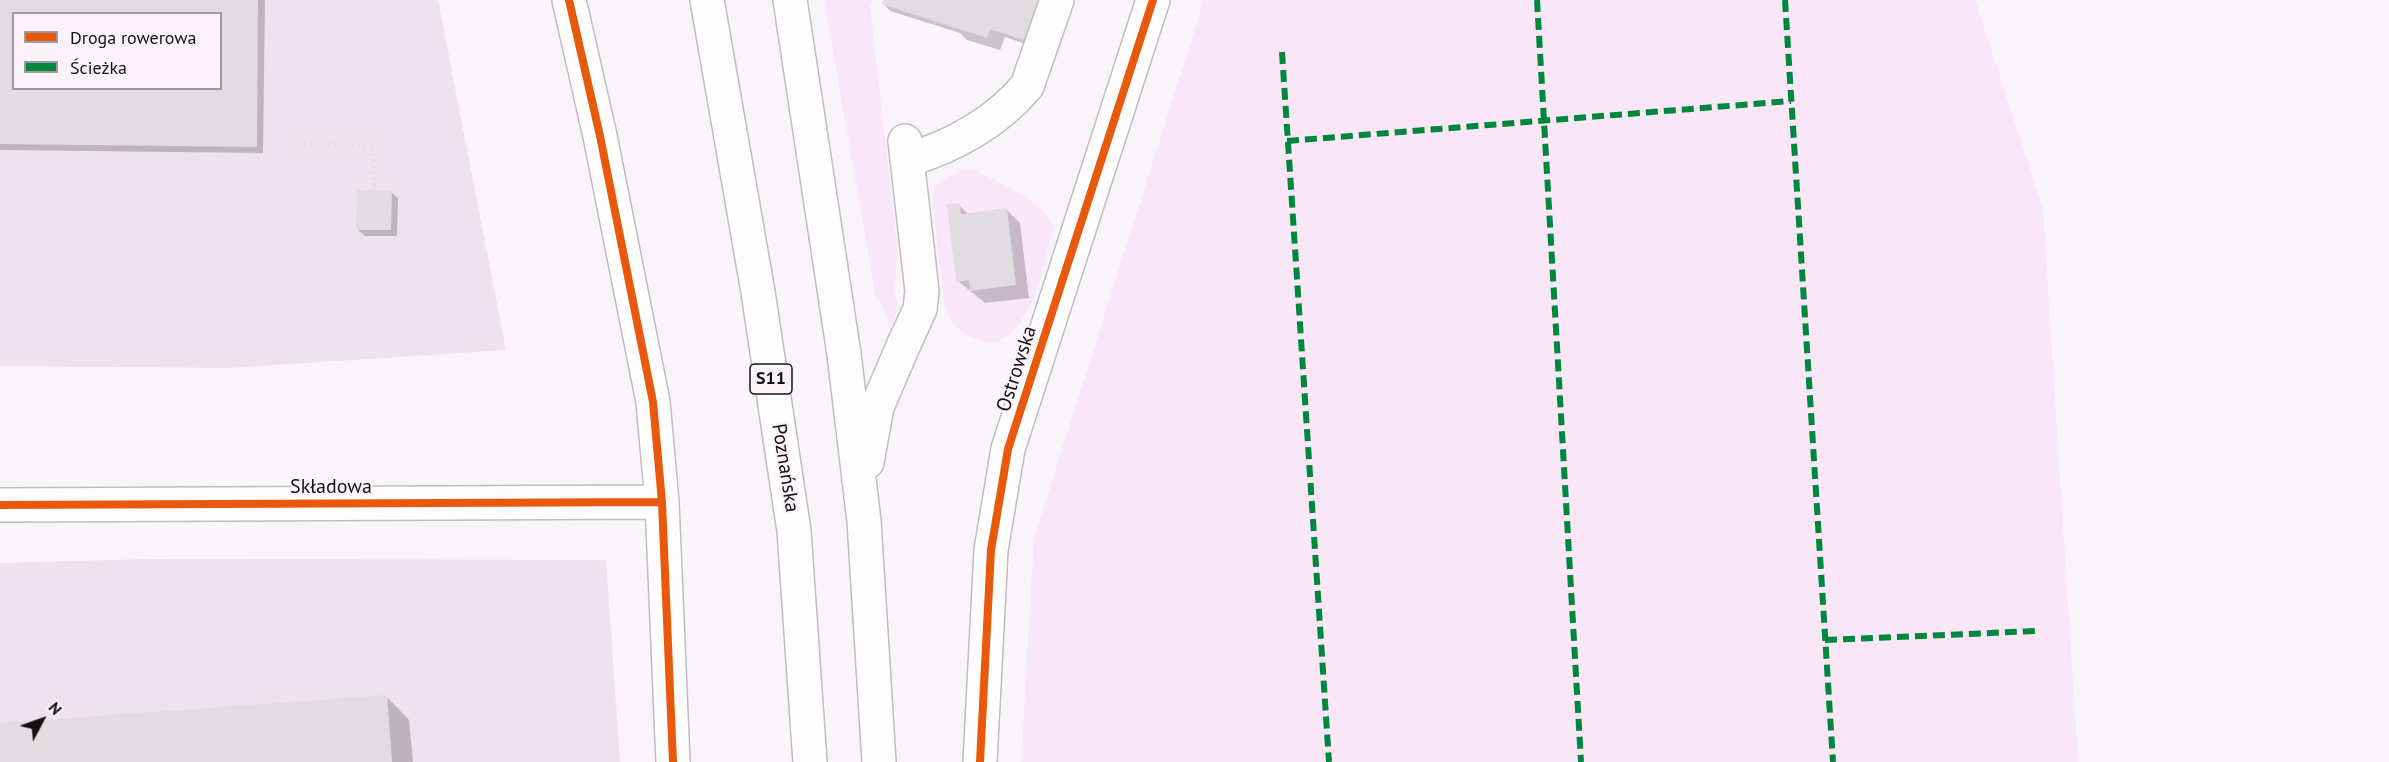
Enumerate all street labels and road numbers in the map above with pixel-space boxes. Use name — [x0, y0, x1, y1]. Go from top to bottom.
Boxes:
street label: Ostrowska — [992, 323, 1042, 415]
road number: S11 — [750, 364, 792, 394]
street label: Poznańska — [766, 422, 804, 514]
street label: Składowa — [290, 475, 372, 499]

